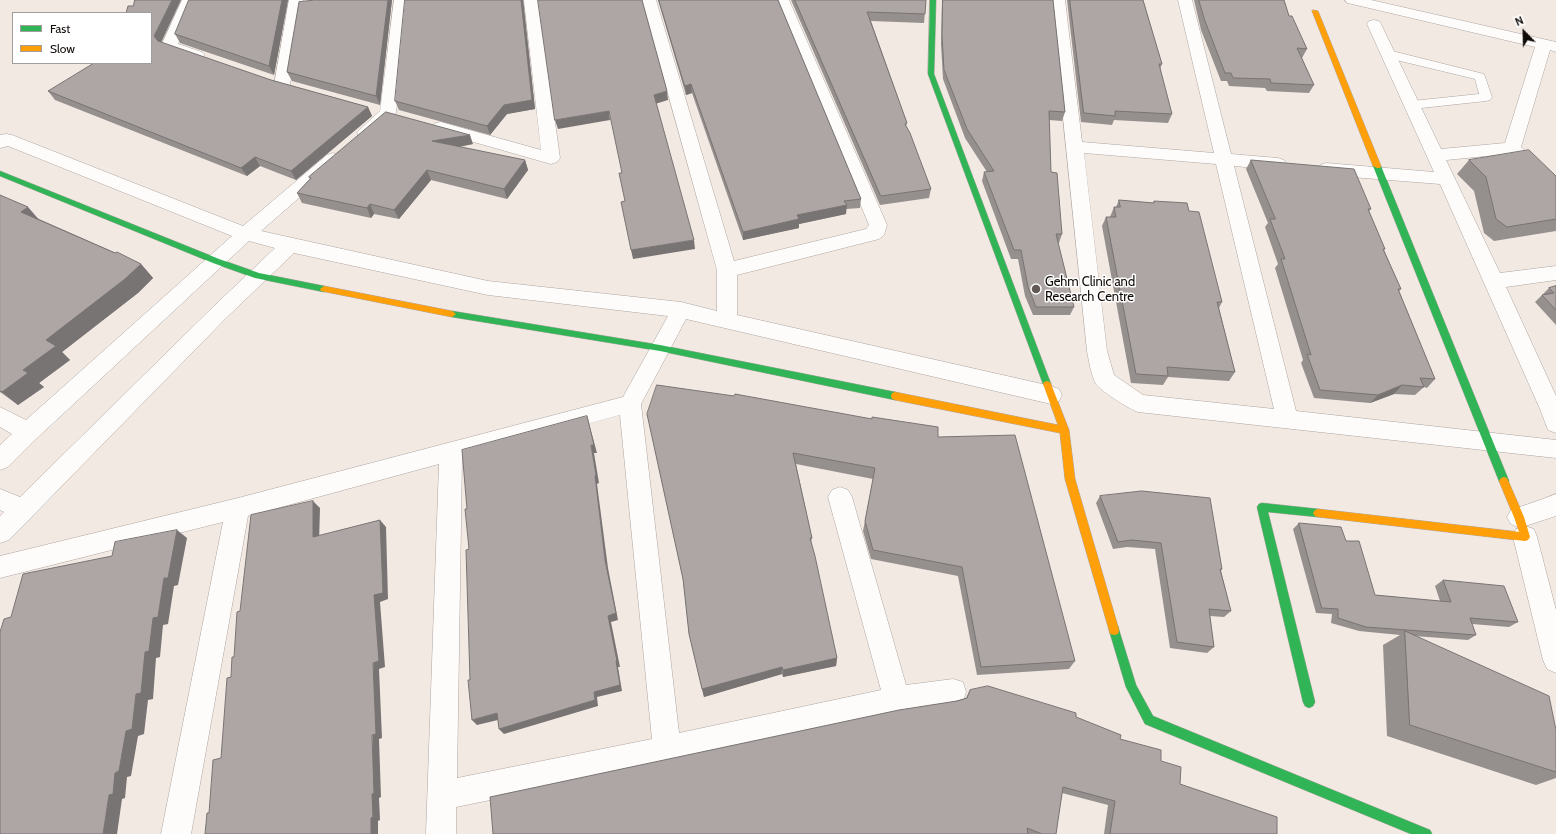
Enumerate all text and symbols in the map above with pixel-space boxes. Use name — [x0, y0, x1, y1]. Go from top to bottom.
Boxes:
legend — [12, 12, 152, 64]
north arrow — [1504, 12, 1544, 52]
text: N — [1513, 13, 1526, 29]
text: Fast — [50, 21, 70, 36]
text: Slow — [50, 41, 75, 56]
place label: Gehm Clinic and Research Centre — [1045, 274, 1135, 305]
marker: Gehm Clinic and Research Centre — [1030, 283, 1042, 295]

